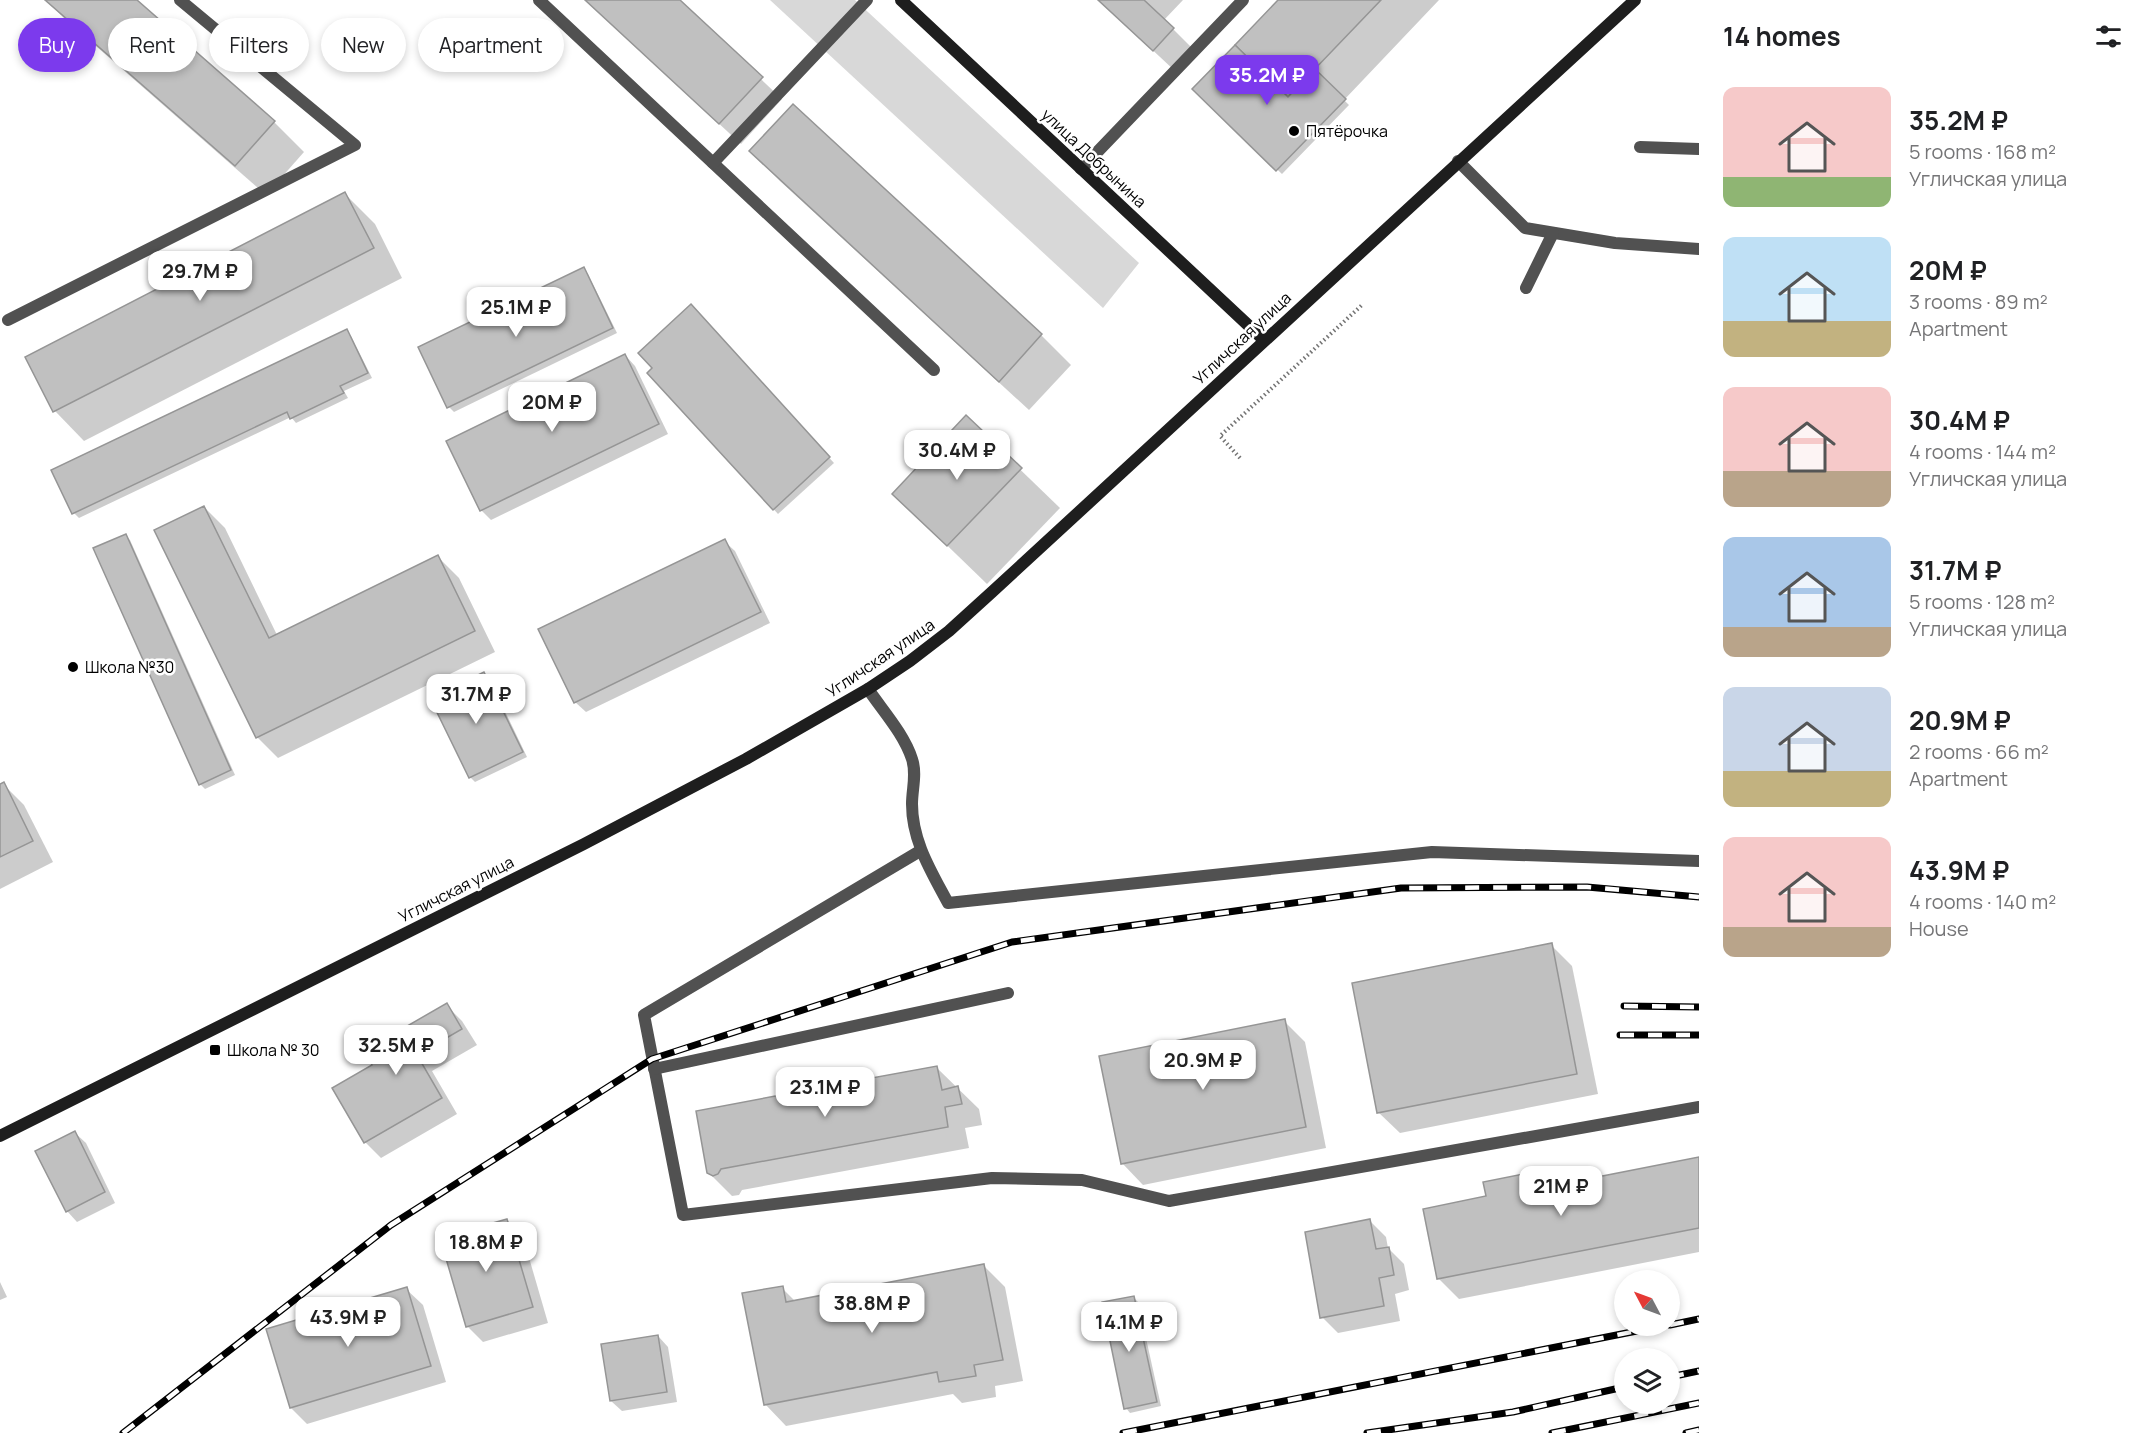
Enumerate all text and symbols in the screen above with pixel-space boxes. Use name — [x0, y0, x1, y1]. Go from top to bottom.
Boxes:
chip: Buy — [18, 18, 96, 72]
chip: Rent — [108, 18, 197, 72]
chip: Filters — [209, 18, 309, 72]
chip: New — [321, 18, 406, 72]
chip: Apartment — [418, 18, 564, 72]
text: 14 homes — [1723, 18, 1841, 54]
icon: filters — [2092, 20, 2125, 53]
pin: 35.2M ₽ — [1212, 55, 1322, 106]
text: 35.2M ₽ — [1229, 61, 1305, 88]
text: 35.2M ₽ — [1909, 102, 2008, 138]
street label: улица Добрынина — [1037, 104, 1151, 212]
icon: home — [1771, 111, 1843, 183]
place label: Пятёрочка — [1306, 120, 1388, 142]
marker: Пятёрочка — [1287, 124, 1301, 138]
text: 5 rooms · 168 m² — [1909, 138, 2056, 165]
text: Угличская улица — [1909, 165, 2067, 192]
pin: 29.7M ₽ — [145, 251, 255, 302]
text: 20M ₽ — [1909, 252, 1987, 288]
text: 29.7M ₽ — [162, 257, 238, 284]
icon: home — [1771, 261, 1843, 333]
pin: 25.1M ₽ — [461, 287, 571, 338]
street label: Угличская улица — [1188, 287, 1296, 389]
text: 3 rooms · 89 m² — [1909, 288, 2048, 315]
text: 25.1M ₽ — [481, 293, 551, 320]
text: Apartment — [1909, 315, 2008, 342]
pin: 20M ₽ — [510, 382, 594, 433]
text: 20M ₽ — [522, 388, 582, 415]
text: 30.4M ₽ — [1909, 402, 2010, 438]
icon: home — [1771, 411, 1843, 483]
pin: 30.4M ₽ — [902, 430, 1012, 481]
text: 30.4M ₽ — [918, 436, 996, 463]
text: 4 rooms · 144 m² — [1909, 438, 2056, 465]
text: Угличская улица — [1909, 465, 2067, 492]
text: 31.7M ₽ — [1909, 552, 2001, 588]
icon: home — [1771, 561, 1843, 633]
text: 5 rooms · 128 m² — [1909, 588, 2055, 615]
street label: Угличская улица — [821, 613, 939, 703]
text: Угличская улица — [1909, 615, 2067, 642]
place label: Школа №30 — [85, 656, 174, 678]
marker: Школа №30 — [66, 660, 80, 674]
pin: 31.7M ₽ — [421, 674, 531, 725]
text: 31.7M ₽ — [440, 680, 512, 707]
text: 20.9M ₽ — [1909, 702, 2011, 738]
icon: home — [1771, 711, 1843, 783]
text: 2 rooms · 66 m² — [1909, 738, 2049, 765]
text: Apartment — [1909, 765, 2008, 792]
street label: Угличская улица — [395, 850, 517, 928]
text: 43.9M ₽ — [1909, 852, 2009, 888]
icon: home — [1771, 861, 1843, 933]
text: 4 rooms · 140 m² — [1909, 888, 2056, 915]
text: House — [1909, 915, 1969, 942]
pin: 32.5M ₽ — [341, 1025, 451, 1076]
text: 32.5M ₽ — [358, 1031, 434, 1058]
place label: Школа № 30 — [227, 1039, 320, 1061]
pin: 20.9M ₽ — [1148, 1040, 1258, 1091]
marker: Школа № 30 — [208, 1043, 222, 1057]
text: 20.9M ₽ — [1164, 1046, 1242, 1073]
pin: 23.1M ₽ — [770, 1067, 880, 1118]
text: 23.1M ₽ — [790, 1073, 860, 1100]
pin: 21M ₽ — [1519, 1166, 1603, 1217]
text: 21M ₽ — [1533, 1172, 1589, 1199]
pin: 18.8M ₽ — [431, 1222, 541, 1273]
text: 18.8M ₽ — [449, 1228, 523, 1255]
north arrow — [1614, 1270, 1680, 1336]
map controls — [1614, 1270, 1680, 1414]
pin: 38.8M ₽ — [817, 1283, 927, 1334]
text: 38.8M ₽ — [834, 1289, 911, 1316]
pin: 43.9M ₽ — [293, 1297, 403, 1348]
pin: 14.1M ₽ — [1074, 1302, 1184, 1353]
text: 43.9M ₽ — [309, 1303, 387, 1330]
text: 14.1M ₽ — [1095, 1308, 1163, 1335]
button: layers — [1614, 1348, 1680, 1414]

